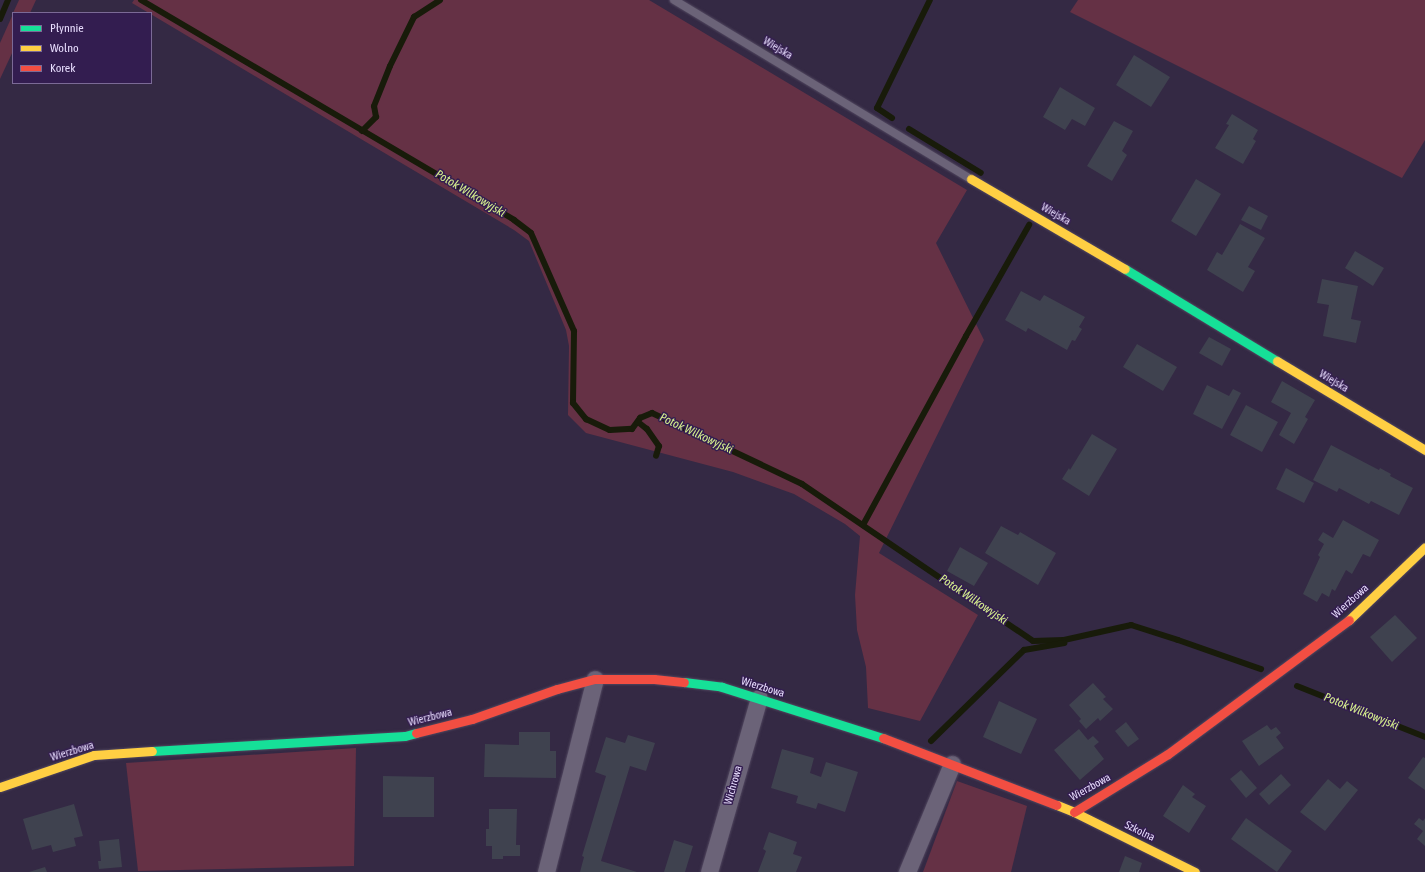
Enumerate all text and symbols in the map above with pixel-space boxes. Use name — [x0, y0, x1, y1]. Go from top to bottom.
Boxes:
legend — [12, 12, 152, 84]
text: Płynnie — [50, 21, 84, 35]
street label: Wiejska — [761, 34, 795, 62]
text: Wolno — [50, 41, 79, 55]
text: Korek — [50, 61, 76, 75]
water label: Potok Wilkowyjski — [432, 167, 508, 221]
street label: Wiejska — [1039, 200, 1073, 228]
street label: Wiejska — [1317, 367, 1351, 395]
water label: Potok Wilkowyjski — [657, 411, 735, 457]
water label: Potok Wilkowyjski — [936, 572, 1010, 628]
street label: Wierzbowa — [1329, 581, 1371, 621]
street label: Wierzbowa — [740, 674, 786, 700]
water label: Potok Wilkowyjski — [1322, 690, 1400, 734]
street label: Wierzbowa — [407, 705, 453, 729]
street label: Wierzbowa — [49, 738, 95, 764]
street label: Wichrowa — [721, 764, 745, 806]
street label: Wierzbowa — [1067, 770, 1113, 804]
street label: Szkolna — [1123, 818, 1157, 844]

